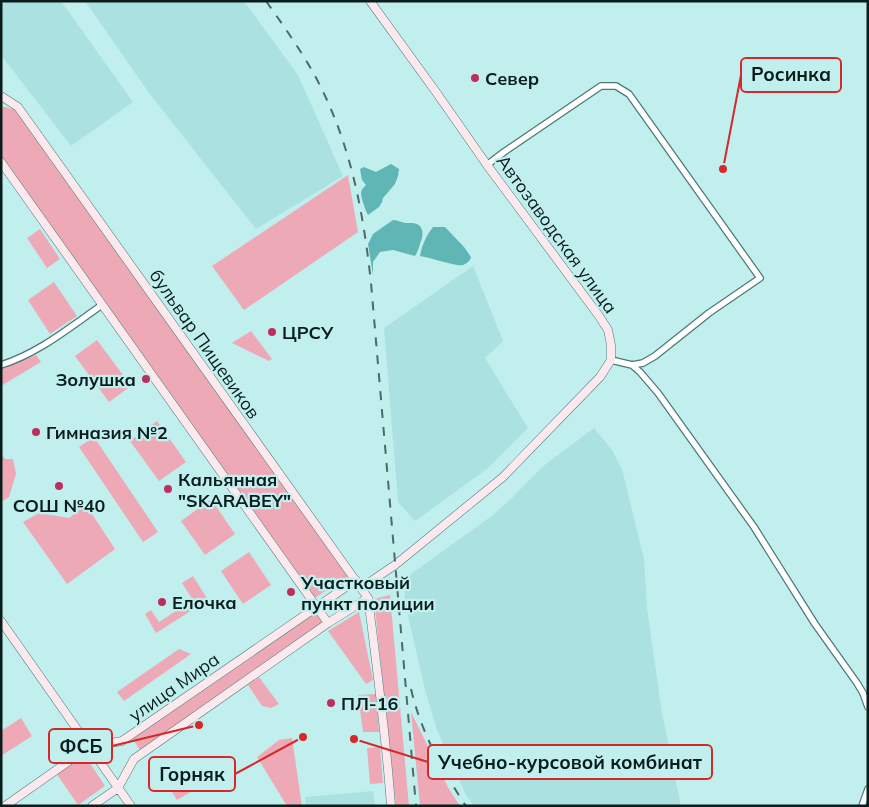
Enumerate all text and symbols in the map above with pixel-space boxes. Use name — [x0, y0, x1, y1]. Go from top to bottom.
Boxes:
callout: Росинка — [741, 58, 841, 92]
text: Росинка — [751, 62, 831, 86]
place label: Север — [485, 67, 539, 90]
marker: Север — [469, 72, 481, 84]
street label: Автозаводская улица — [492, 150, 622, 318]
street label: бульвар Пищевиков — [145, 265, 265, 423]
place label: ЦРСУ — [282, 321, 334, 344]
marker: ЦРСУ — [266, 326, 278, 338]
place label: Золушка — [56, 368, 136, 391]
marker: Золушка — [140, 373, 152, 385]
place label: Гимназия №2 — [46, 421, 168, 444]
marker: Гимназия №2 — [30, 426, 42, 438]
place label: Кальянная "SKARABEY" — [178, 468, 291, 512]
marker: СОШ №40 — [53, 480, 65, 492]
marker: Кальянная "SKARABEY" — [162, 483, 174, 495]
place label: СОШ №40 — [13, 494, 106, 517]
place label: Участковый пункт полиции — [300, 571, 435, 615]
marker: Участковый пункт полиции — [285, 586, 297, 598]
place label: Елочка — [172, 591, 237, 614]
marker: Елочка — [156, 596, 168, 608]
street label: улица Мира — [124, 647, 224, 727]
place label: ПЛ-16 — [341, 692, 398, 715]
marker: ПЛ-16 — [325, 697, 337, 709]
callout: ФСБ — [49, 729, 112, 763]
text: ФСБ — [59, 734, 103, 758]
callout: Учебно-курсовой комбинат — [428, 745, 712, 779]
text: Учебно-курсовой комбинат — [437, 750, 703, 774]
callout: Горняк — [149, 757, 235, 791]
text: Горняк — [159, 762, 225, 786]

